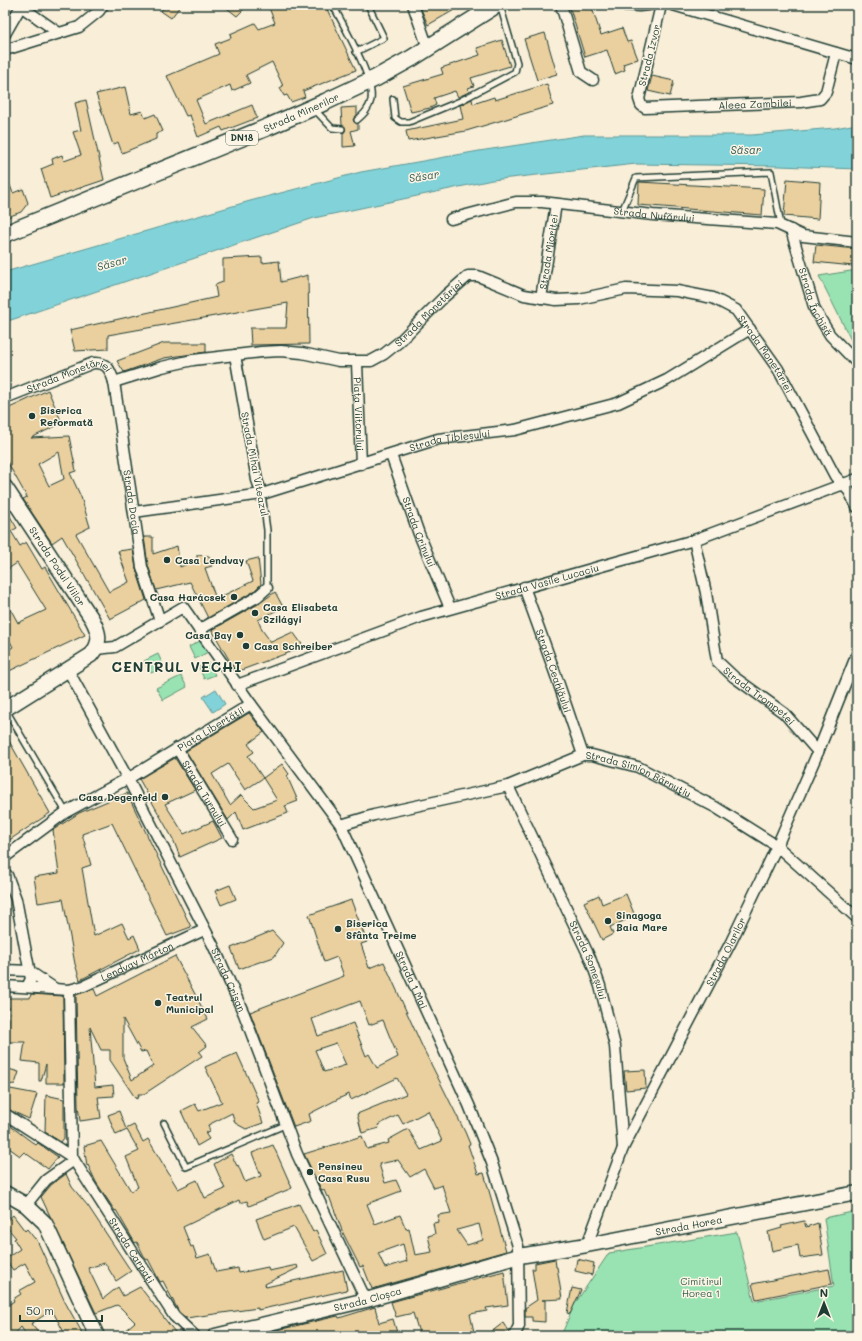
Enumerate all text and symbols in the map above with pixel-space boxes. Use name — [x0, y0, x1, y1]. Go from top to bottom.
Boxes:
street label: Strada Izvor — [635, 23, 663, 87]
street label: Strada Minerilor — [261, 89, 341, 135]
street label: Aleea Zambilei — [718, 95, 792, 112]
road number: DN18 — [226, 131, 258, 145]
water label: Săsar — [731, 142, 762, 157]
water label: Săsar — [408, 166, 441, 185]
street label: Strada Nufărului — [613, 203, 695, 225]
street label: Strada Mioriței — [536, 213, 561, 290]
water label: Săsar — [95, 251, 129, 274]
street label: Strada Închisă — [796, 266, 836, 338]
street label: Strada Monetăriei — [392, 276, 466, 350]
street label: Strada Monetăriei — [735, 312, 796, 395]
street label: Strada Monetăriei — [24, 356, 116, 396]
street label: Piața Viitorului — [351, 377, 367, 451]
place label: Biserica Reformată — [40, 403, 93, 429]
marker: Biserica Reformată — [27, 411, 37, 421]
street label: Strada Mihai Viteazul — [238, 411, 272, 517]
street label: Strada Țibleșului — [407, 426, 491, 455]
street label: Strada Dacia — [120, 469, 144, 536]
street label: Strada Crinului — [399, 495, 439, 569]
street label: Strada Podul Viilor — [26, 524, 89, 609]
place label: Casa Lendvay — [175, 553, 245, 567]
marker: Casa Lendvay — [162, 555, 172, 565]
street label: Strada Vasile Lucaciu — [494, 560, 600, 603]
place label: Casa Harácsek — [150, 590, 226, 604]
marker: Casa Harácsek — [229, 592, 239, 602]
place label: Casa Elisabeta Szilágyi — [263, 600, 338, 626]
marker: Casa Elisabeta Szilágyi — [250, 608, 260, 618]
street label: Strada Ceahlăului — [533, 627, 575, 714]
place label: Casa Bay — [185, 628, 233, 642]
marker: Casa Bay — [235, 630, 245, 640]
place label: Casa Schreiber — [254, 639, 332, 653]
marker: Casa Schreiber — [241, 641, 251, 651]
district label: CENTRUL VECHI — [112, 657, 242, 676]
street label: Strada Trompetei — [720, 663, 798, 728]
street label: Piața Libertății — [174, 703, 247, 754]
street label: Strada Simion Bărnuțiu — [586, 748, 694, 801]
street label: Strada Turnului — [179, 758, 230, 829]
place label: Casa Degenfeld — [79, 790, 158, 804]
marker: Casa Degenfeld — [160, 792, 170, 802]
place label: Sinagoga Baia Mare — [616, 908, 667, 934]
street label: Strada Olarilor — [702, 915, 749, 988]
place label: Biserica Sfânta Treime — [346, 916, 417, 942]
marker: Sinagoga Baia Mare — [603, 916, 613, 926]
street label: Strada Someșului — [566, 918, 610, 1001]
marker: Biserica Sfânta Treime — [333, 924, 343, 934]
street label: Lendvay Márton — [98, 938, 175, 984]
street label: Strada Crișan — [208, 945, 249, 1014]
street label: Strada 1 Mai — [392, 949, 431, 1011]
place label: Teatrul Municipal — [166, 990, 214, 1016]
marker: Teatrul Municipal — [153, 998, 163, 1008]
place label: Pensineu Casa Rusu — [318, 1159, 370, 1185]
marker: Pensineu Casa Rusu — [305, 1167, 315, 1177]
street label: Strada Horea — [654, 1212, 723, 1239]
street label: Strada Carpați — [106, 1215, 158, 1286]
park label: Cimitirul Horea 1 — [680, 1274, 722, 1300]
street label: Strada Cloșca — [332, 1283, 403, 1314]
north arrow — [804, 1283, 844, 1323]
text: N — [820, 1285, 828, 1300]
scale bar — [20, 1297, 102, 1323]
text: 50 m — [26, 1302, 54, 1318]

